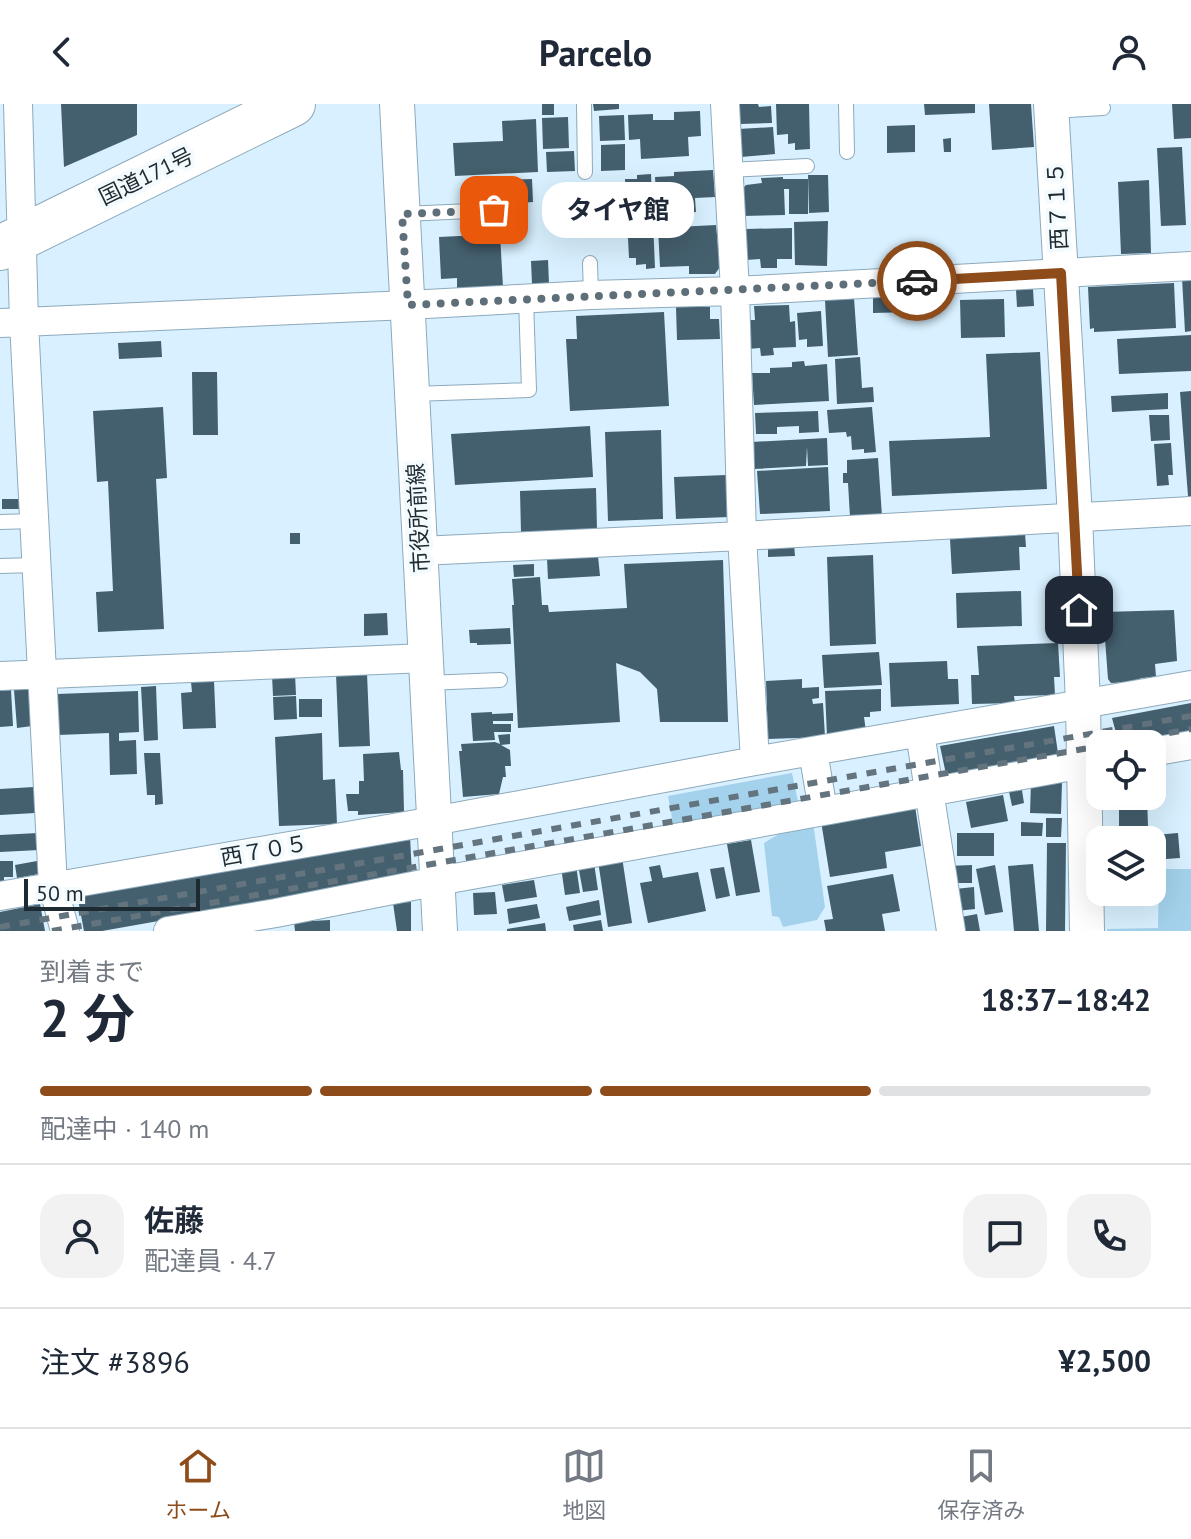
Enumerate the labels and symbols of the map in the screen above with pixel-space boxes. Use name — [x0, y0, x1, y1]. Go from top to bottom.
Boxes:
street label: 国道171号 — [94, 141, 198, 211]
street label: 西７１５ — [1041, 161, 1073, 251]
pin — [460, 176, 528, 244]
callout: タイヤ館 — [542, 182, 694, 238]
courier — [877, 241, 957, 321]
street label: 市役所前線 — [401, 462, 435, 574]
pin — [1045, 576, 1113, 644]
street label: 西７０５ — [218, 829, 310, 871]
scale bar — [24, 875, 200, 911]

